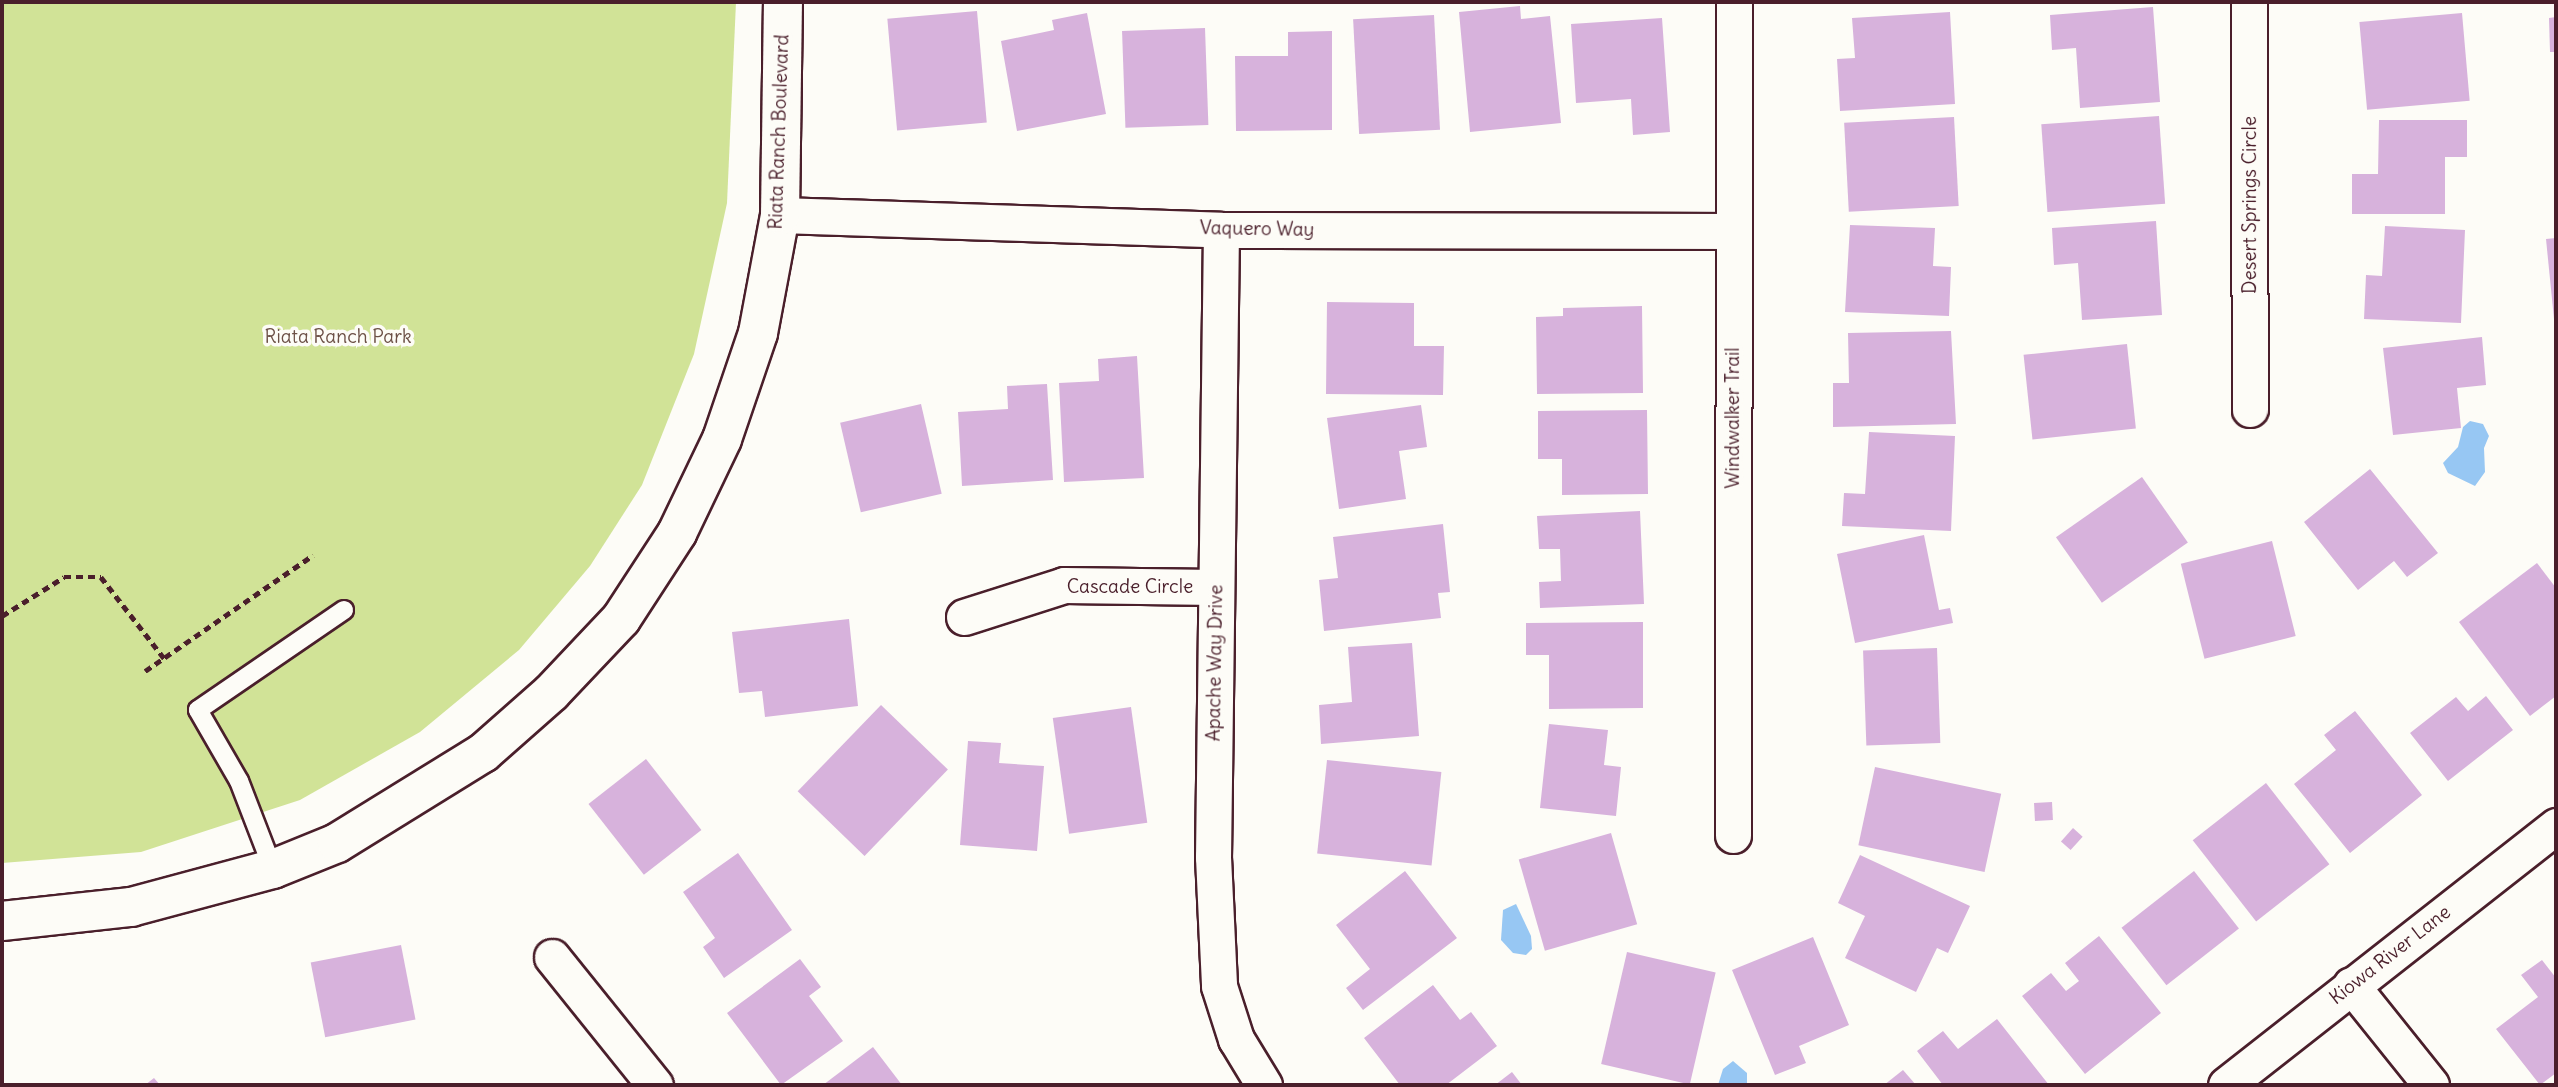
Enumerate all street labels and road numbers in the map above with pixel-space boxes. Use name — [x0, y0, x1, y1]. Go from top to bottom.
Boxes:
street label: Riata Ranch Boulevard — [764, 34, 794, 230]
street label: Desert Springs Circle — [2239, 116, 2261, 294]
street label: Vaquero Way — [1200, 217, 1314, 241]
street label: Windwalker Trail — [1722, 347, 1744, 489]
street label: Cascade Circle — [1067, 576, 1193, 598]
street label: Apache Way Drive — [1202, 584, 1228, 742]
street label: Kiowa River Lane — [2325, 901, 2455, 1009]

